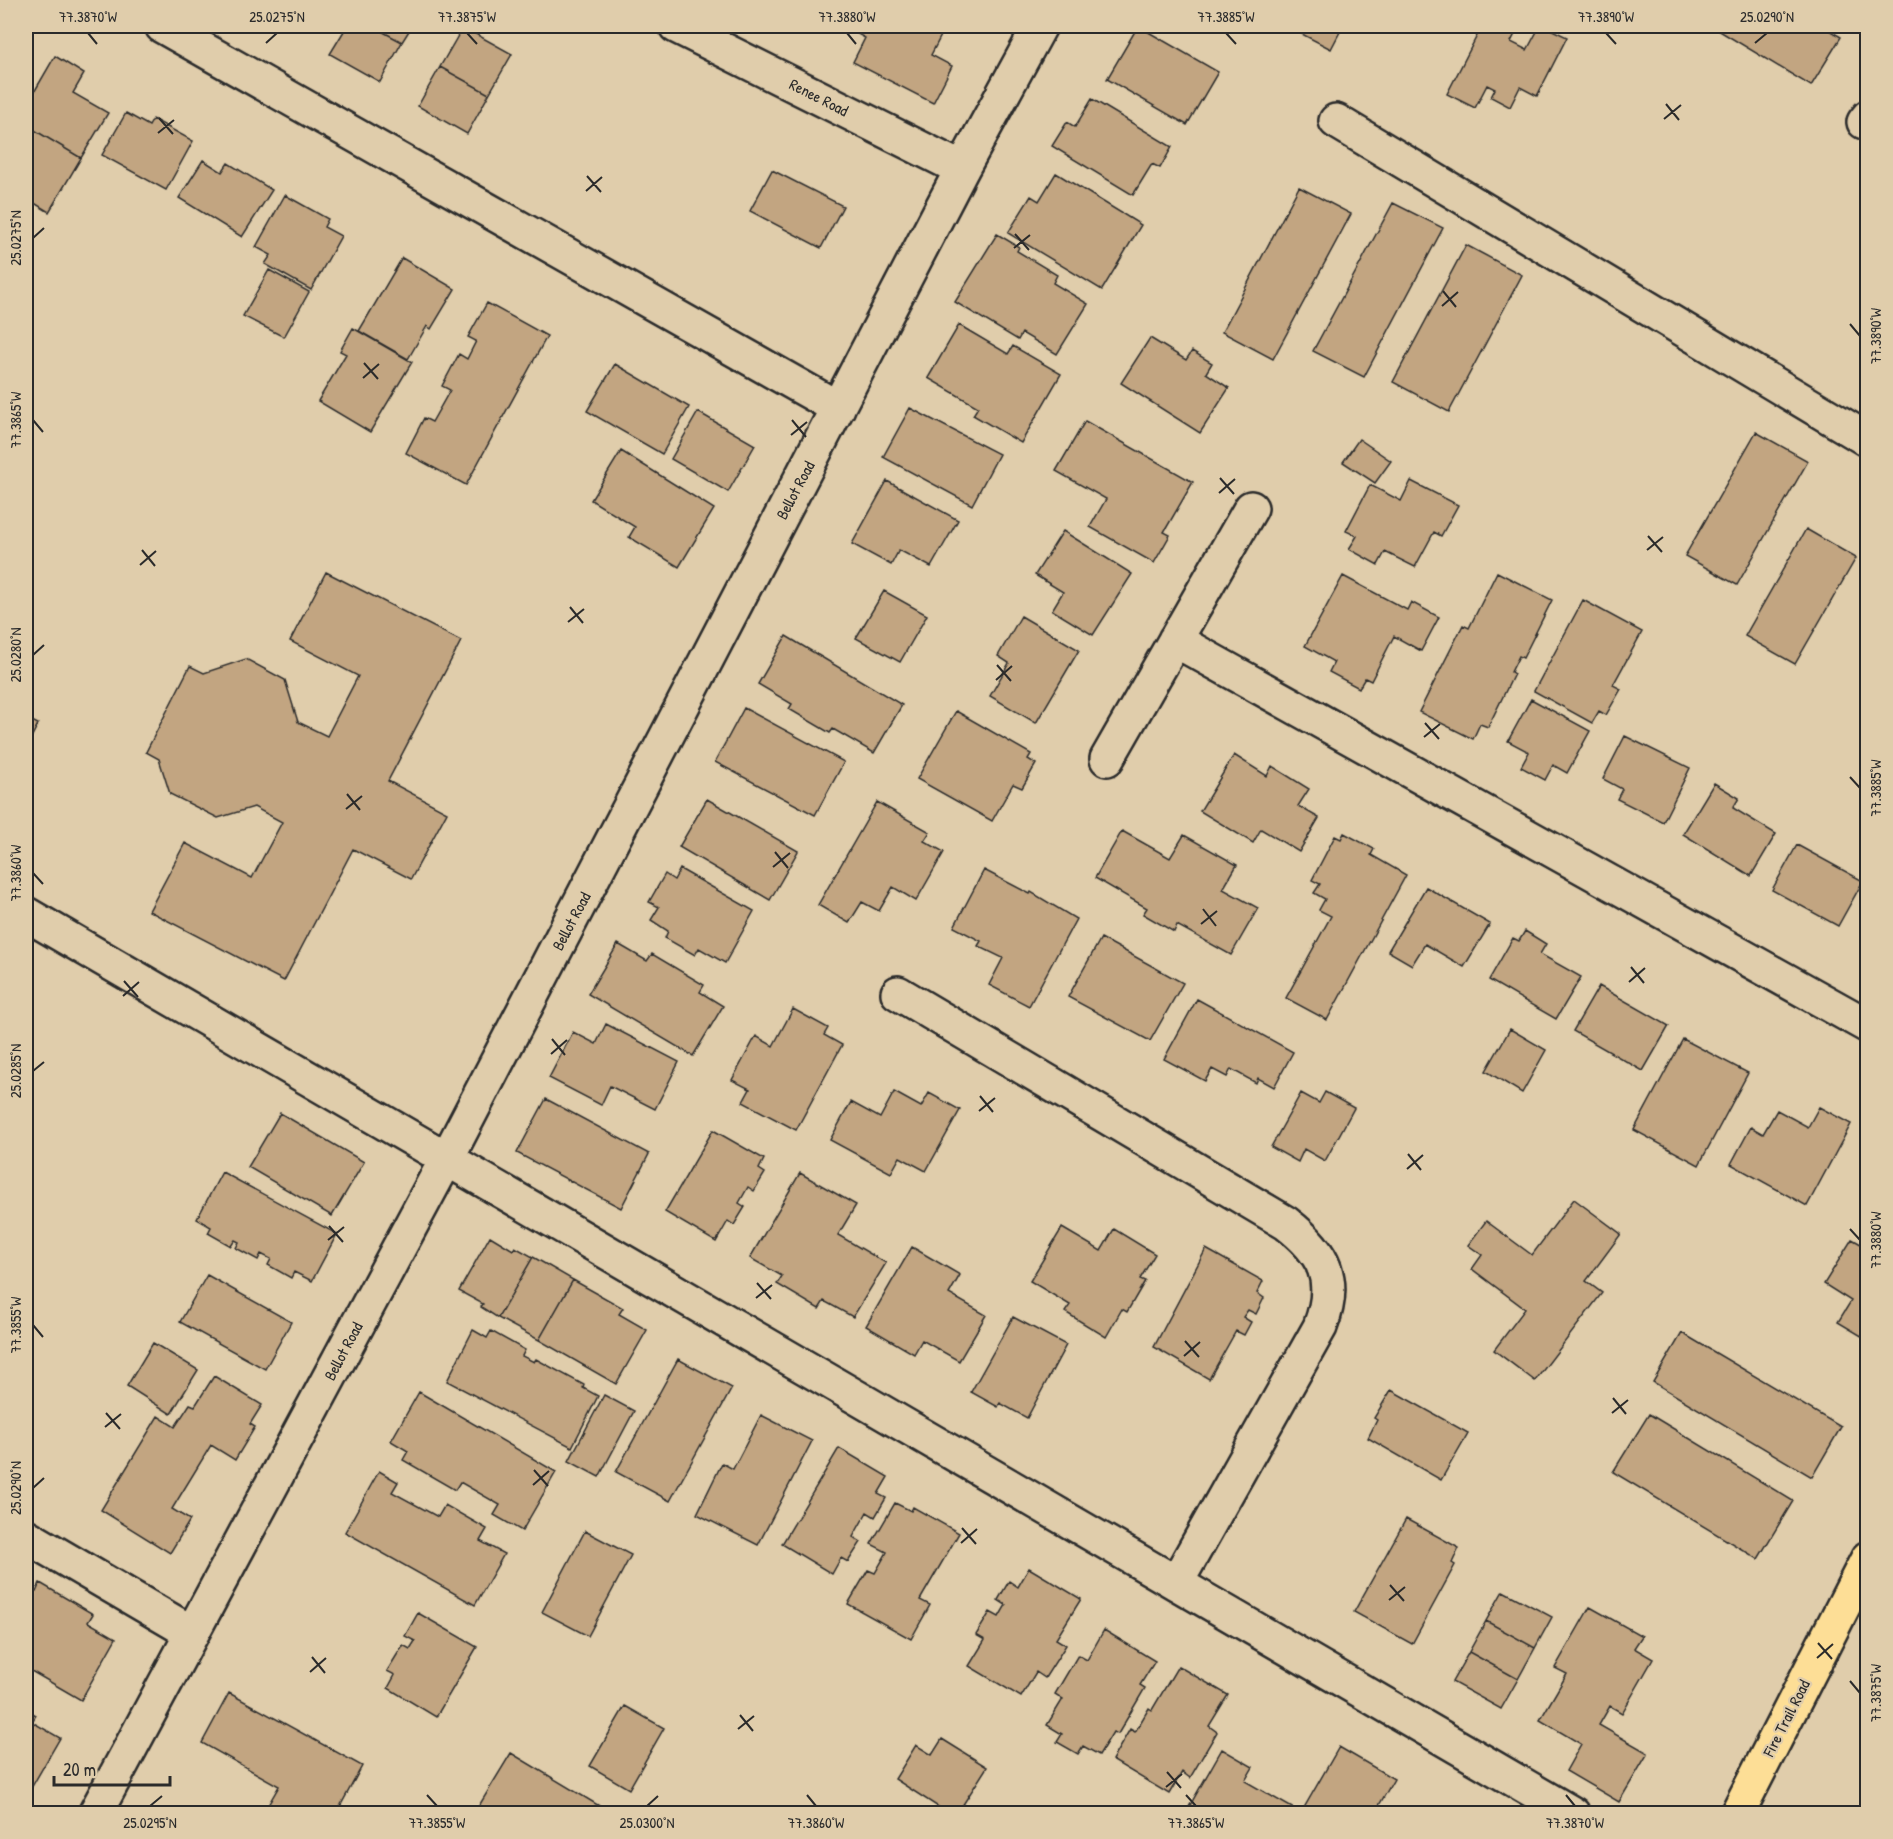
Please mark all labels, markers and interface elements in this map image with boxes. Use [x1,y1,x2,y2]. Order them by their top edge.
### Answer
text: 77.3870°W [59,6,118,27]
text: 25.0275°N [249,6,305,27]
text: 77.3875°W [438,6,497,27]
text: 77.3880°W [818,6,876,27]
text: 77.3885°W [1198,6,1255,27]
text: 77.3890°W [1578,6,1635,27]
text: 25.0290°N [1740,6,1794,27]
street label: Renee Road [786,73,852,121]
text: 25.0275°N [5,210,26,266]
text: 77.3890°W [1865,307,1886,364]
text: 77.3865°W [5,391,26,448]
street label: Bellot Road [770,457,820,523]
text: 25.0280°N [5,627,26,683]
text: 77.3885°W [1865,759,1886,816]
text: 77.3860°W [5,844,26,901]
street label: Bellot Road [546,888,596,954]
text: 25.0285°N [5,1044,26,1098]
text: 77.3880°W [1865,1211,1886,1269]
text: 77.3855°W [5,1296,26,1353]
street label: Bellot Road [318,1318,368,1384]
text: 25.0290°N [5,1461,26,1515]
text: 77.3875°W [1865,1663,1886,1722]
street label: Fire Trail Road [1757,1676,1815,1761]
scale bar [54,1749,170,1787]
text: 20 m [63,1757,96,1782]
text: 25.0295°N [123,1812,177,1833]
text: 77.3855°W [409,1812,466,1833]
text: 25.0300°N [620,1812,674,1833]
text: 77.3860°W [788,1812,845,1833]
text: 77.3865°W [1168,1812,1225,1833]
text: 77.3870°W [1546,1812,1605,1833]

